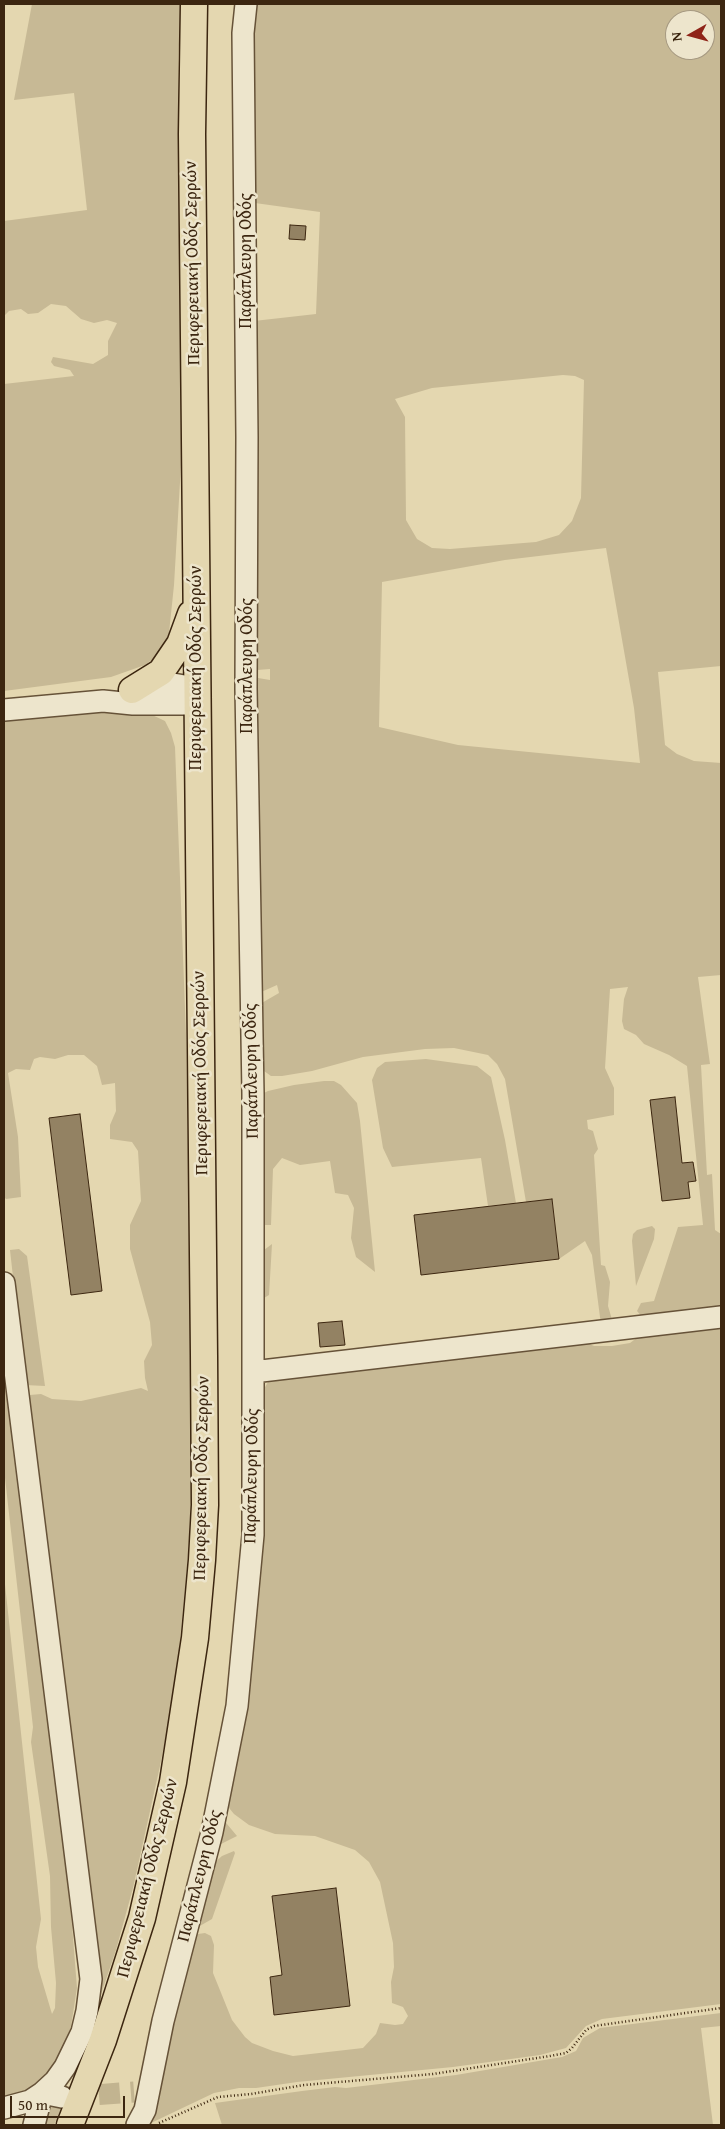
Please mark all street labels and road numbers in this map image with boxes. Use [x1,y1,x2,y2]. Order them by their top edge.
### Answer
street label: Περιφερειακή Οδός Σερρών [180,160,206,366]
street label: Παράπλευρη Οδός [235,193,257,329]
street label: Περιφερειακή Οδός Σερρών [185,566,207,770]
street label: Παράπλευρη Οδός [236,598,258,734]
street label: Περιφερειακή Οδός Σερρών [188,970,214,1176]
street label: Παράπλευρη Οδός [240,1003,264,1139]
street label: Περιφερειακή Οδός Σερρών [189,1375,215,1581]
street label: Παράπλευρη Οδός [240,1408,264,1544]
street label: Περιφερειακή Οδός Σερρών [113,1776,183,1980]
street label: Παράπλευρη Οδός [173,1808,227,1944]

